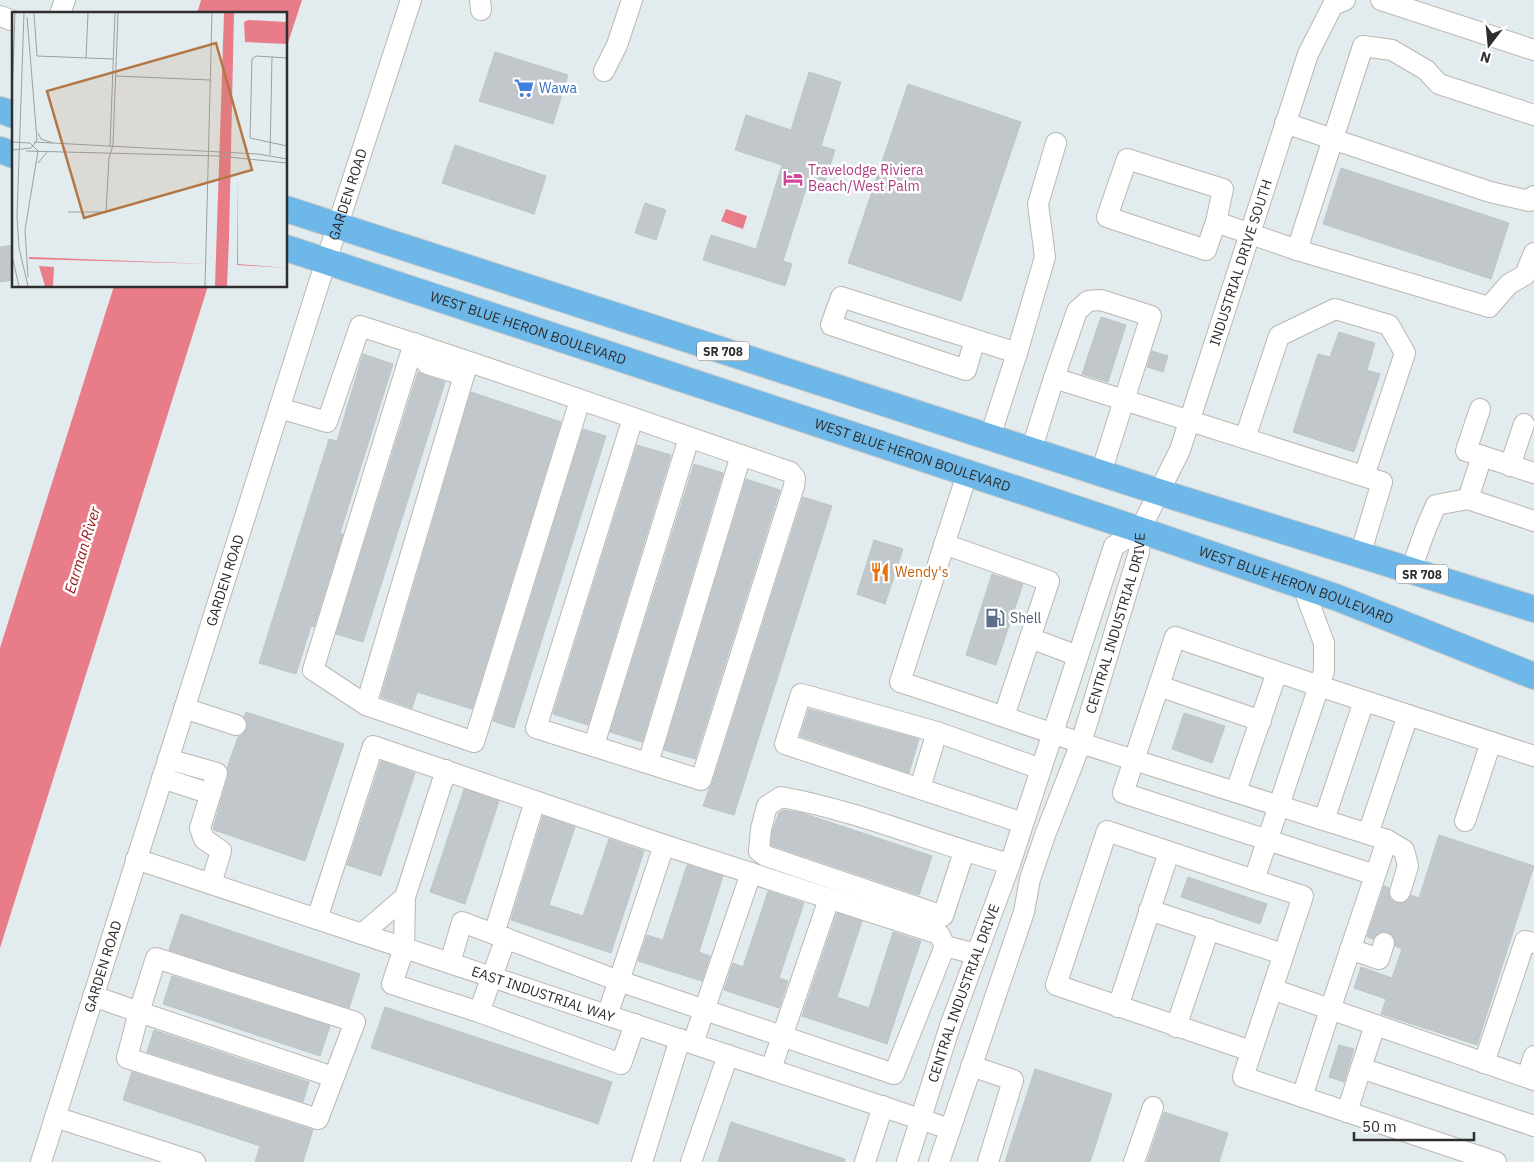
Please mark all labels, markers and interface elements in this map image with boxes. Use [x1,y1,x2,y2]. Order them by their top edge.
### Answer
inset map [12,12,288,288]
north arrow [1464,20,1514,70]
text: N [1478,47,1493,68]
supermarket icon: Wawa [513,77,535,99]
place label: Wawa [539,79,577,97]
street label: GARDEN ROAD [324,146,371,243]
place label: Travelodge Riviera Beach/West Palm [808,161,924,195]
hotel icon: Travelodge Riviera Beach/West Palm [782,167,804,189]
street label: INDUSTRIAL DRIVE SOUTH [1205,177,1276,348]
street label: WEST BLUE HERON BOULEVARD [428,287,629,369]
road number: SR 708 [697,342,749,361]
street label: WEST BLUE HERON BOULEVARD [812,414,1013,496]
water label: Earman River [60,504,104,596]
street label: GARDEN ROAD [202,532,248,629]
street label: CENTRAL INDUSTRIAL DRIVE [1081,532,1149,716]
street label: WEST BLUE HERON BOULEVARD [1196,542,1396,628]
restaurant icon: Wendy's [869,561,891,583]
place label: Wendy's [895,563,949,581]
road number: SR 708 [1396,564,1448,584]
fuel station icon: Shell [984,607,1006,629]
place label: Shell [1010,609,1042,627]
street label: CENTRAL INDUSTRIAL DRIVE [924,902,1003,1085]
street label: GARDEN ROAD [80,918,126,1015]
street label: EAST INDUSTRIAL WAY [469,962,618,1026]
scale bar [1354,1110,1474,1142]
text: 50 m [1362,1117,1397,1136]

